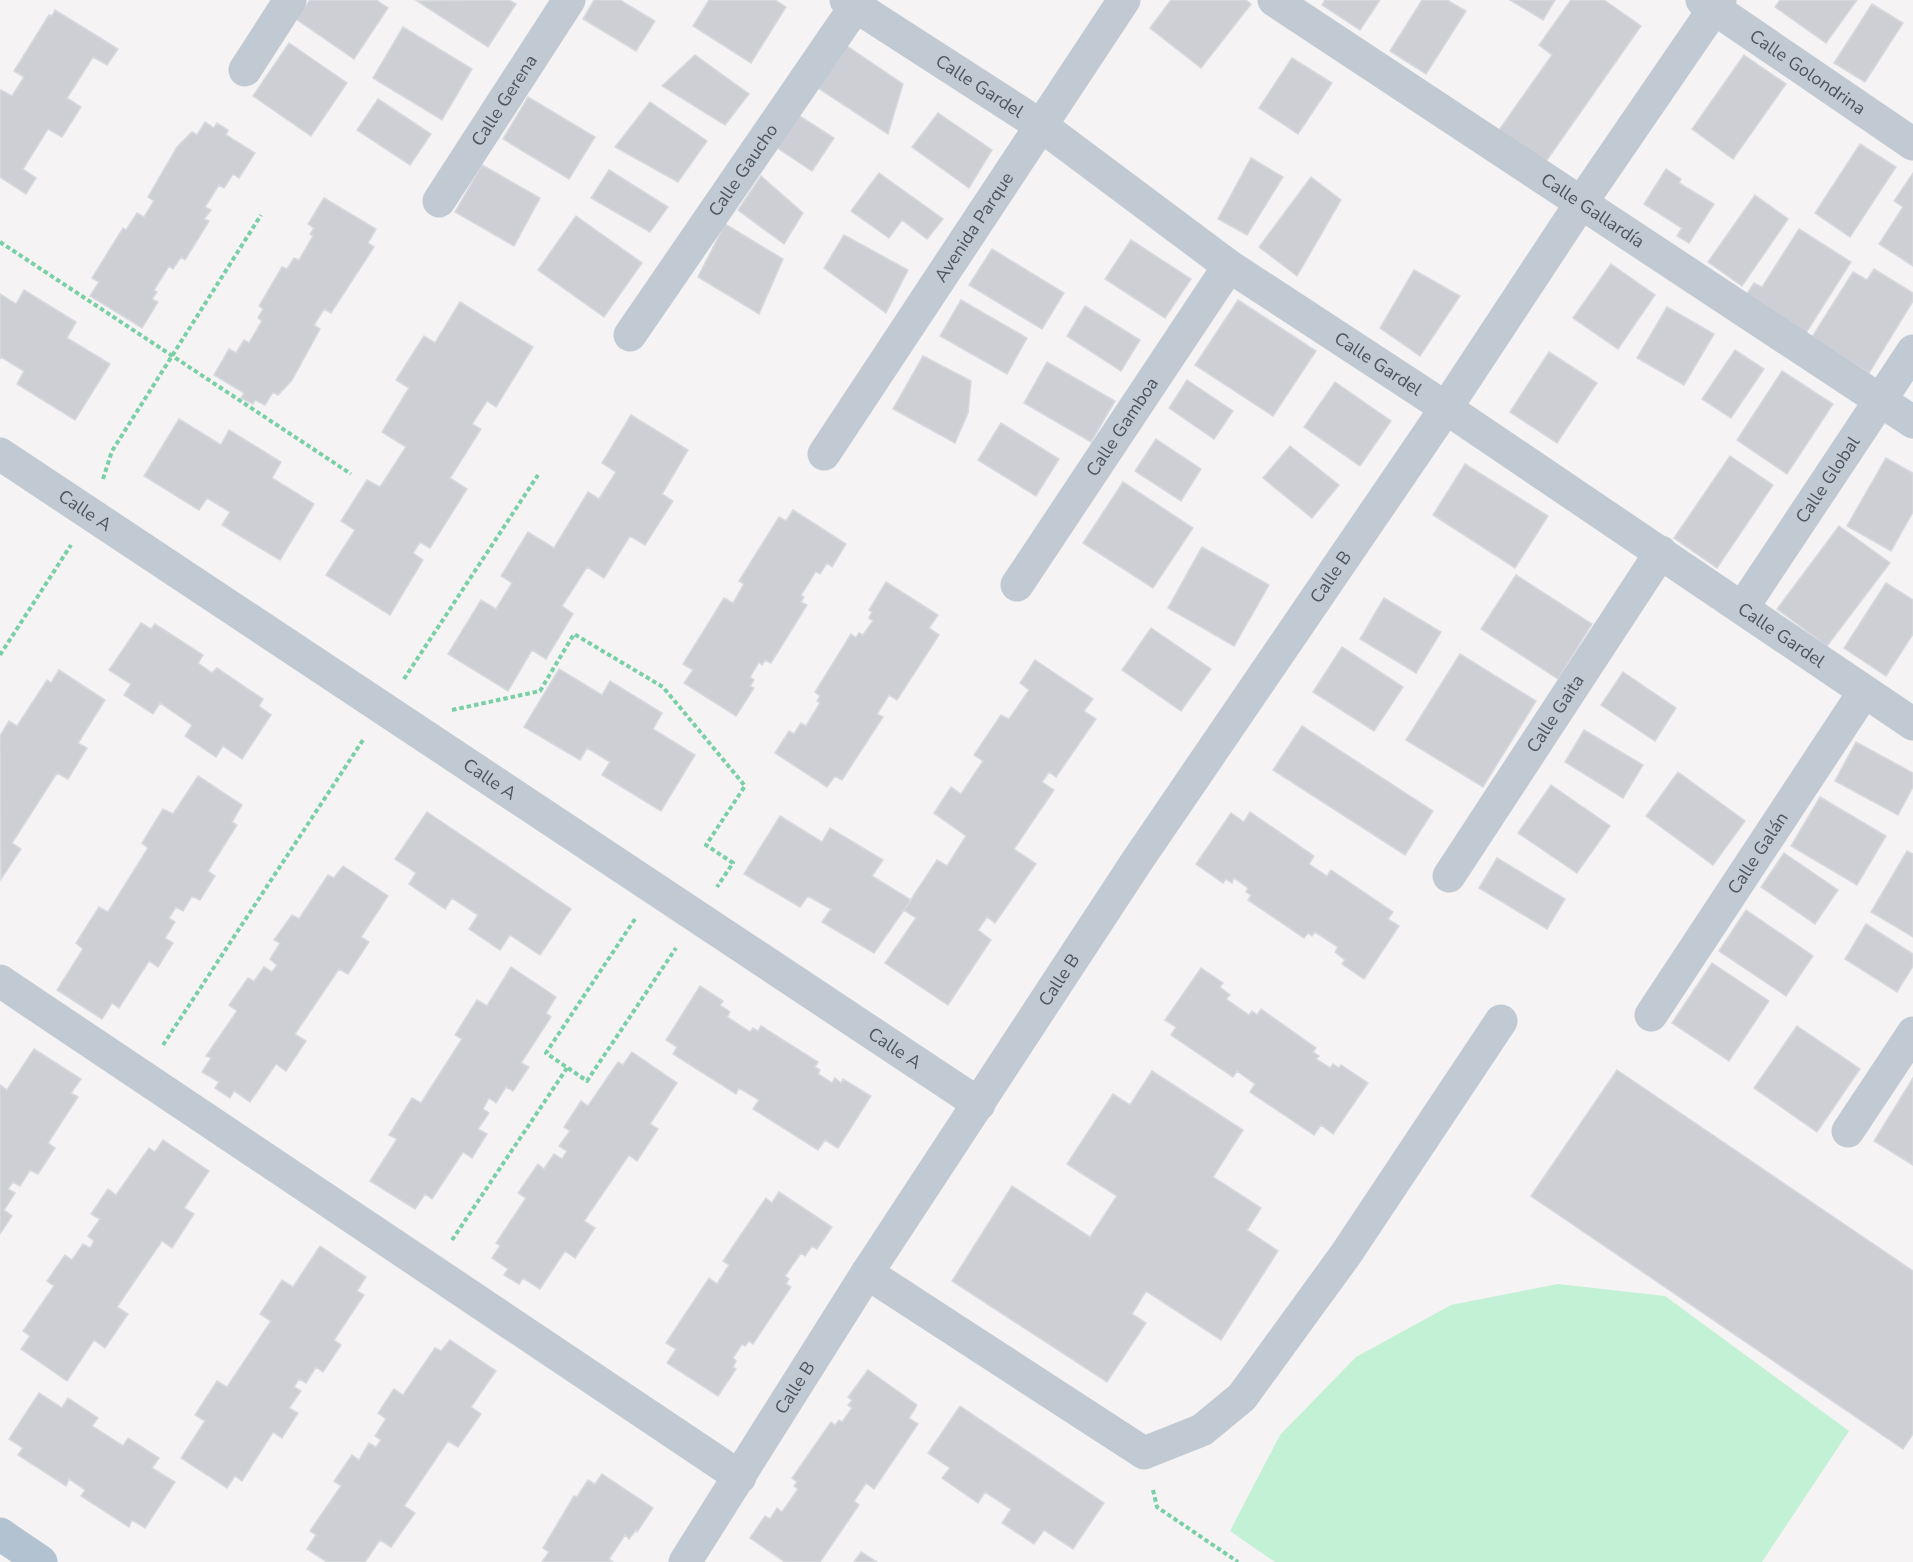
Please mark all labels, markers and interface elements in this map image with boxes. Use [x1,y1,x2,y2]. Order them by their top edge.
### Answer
street label: Calle Golondrina [1745,24,1871,120]
street label: Calle Gardel [931,49,1029,124]
street label: Calle Gerena [466,50,543,151]
street label: Calle Gaucho [703,119,783,221]
street label: Avenida Parque [929,167,1019,287]
street label: Calle Gallardía [1536,168,1649,253]
street label: Calle Gardel [1330,326,1427,402]
street label: Calle Gamboa [1081,373,1164,481]
street label: Calle Global [1790,431,1866,528]
street label: Calle A [54,484,116,537]
street label: Calle B [1304,546,1357,608]
street label: Calle Gardel [1733,597,1830,674]
street label: Calle Gaita [1521,670,1590,757]
street label: Calle A [459,753,521,806]
street label: Calle Galán [1722,807,1794,899]
street label: Calle B [1033,949,1085,1011]
street label: Calle A [863,1022,926,1074]
street label: Calle B [769,1357,820,1419]

